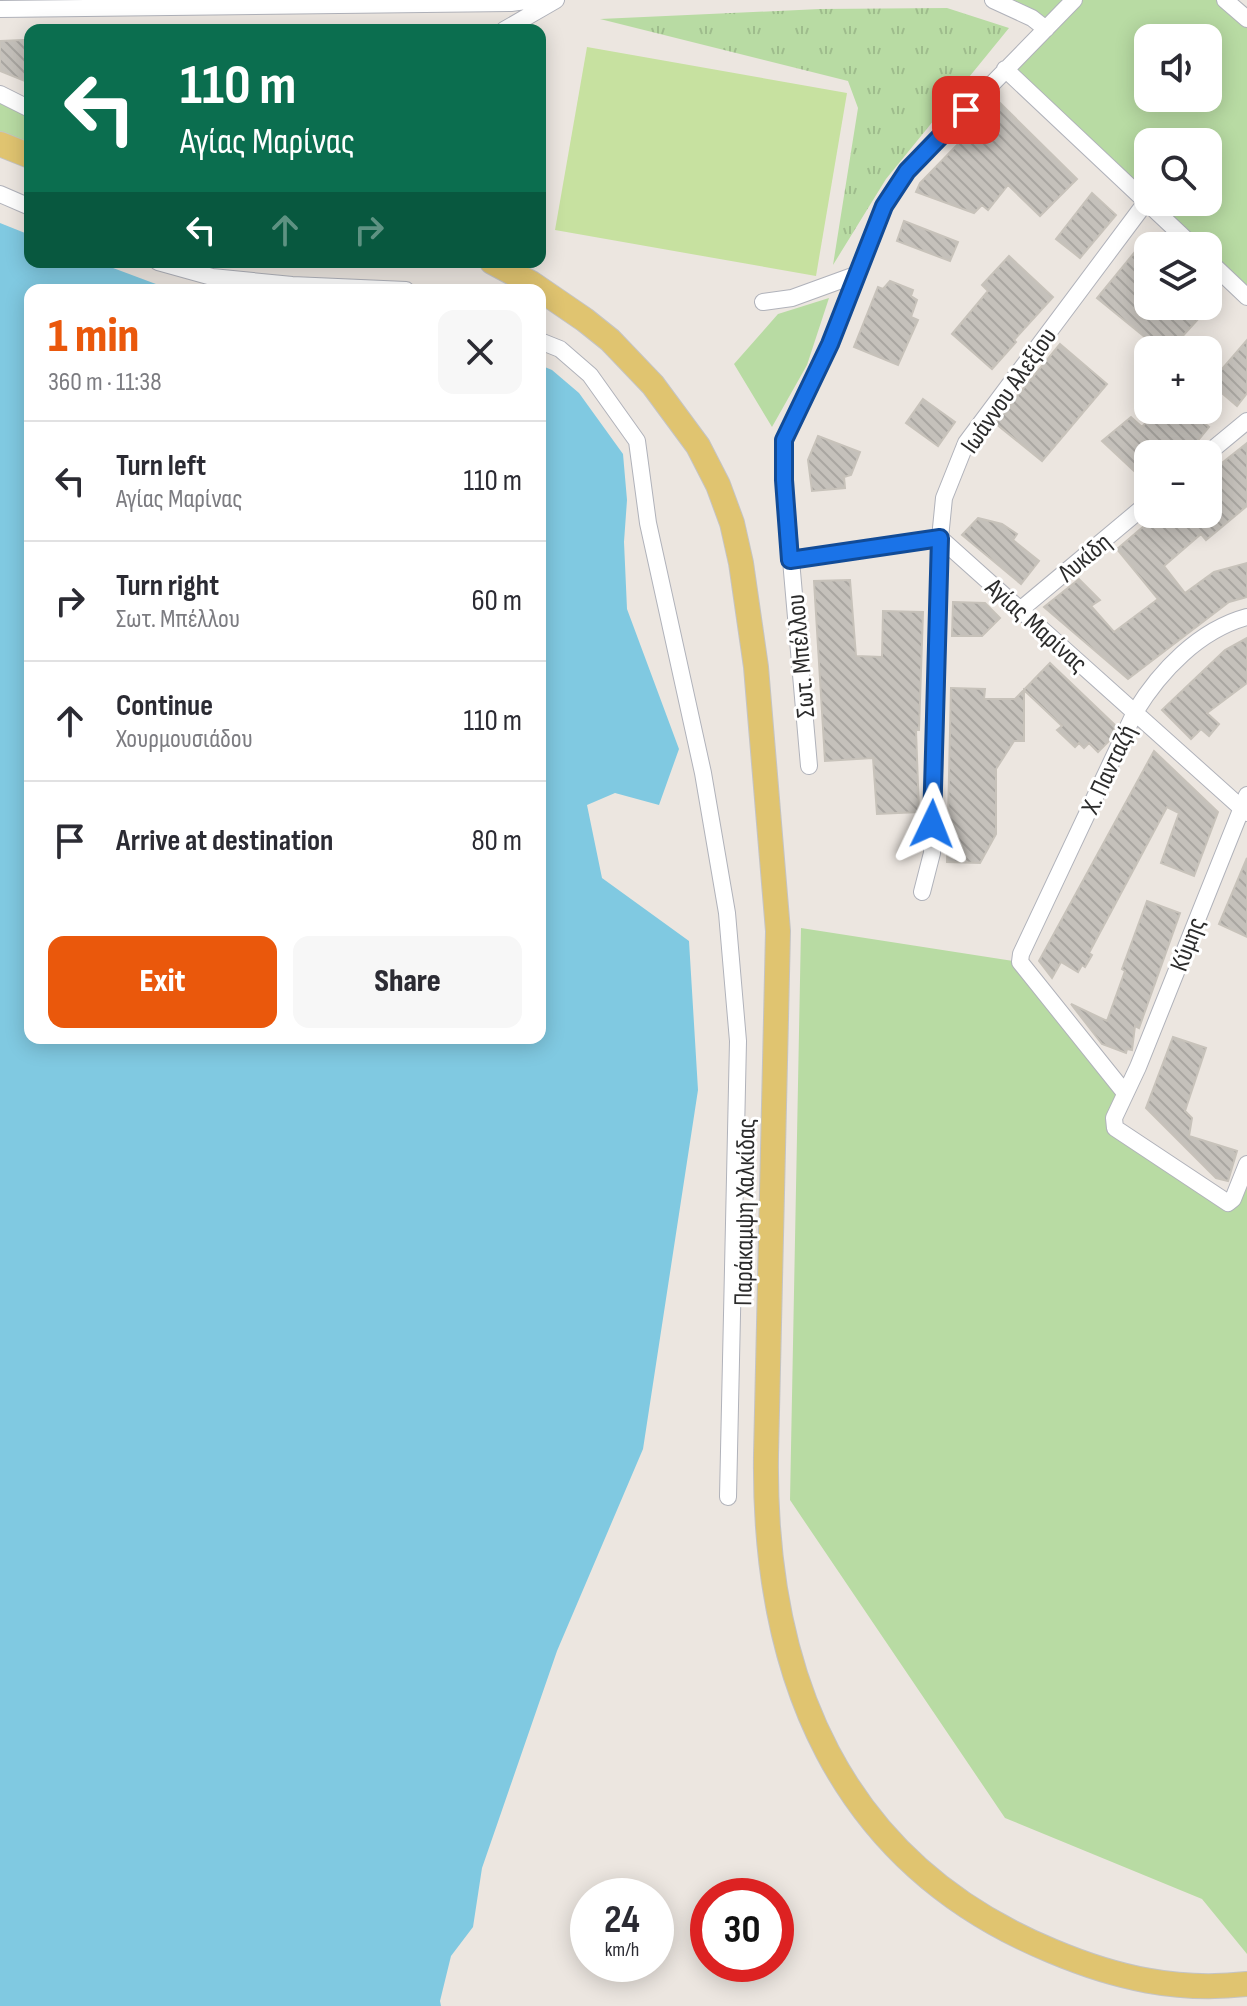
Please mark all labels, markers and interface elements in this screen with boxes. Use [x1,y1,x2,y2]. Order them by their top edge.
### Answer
map controls [1134,24,1222,528]
button: sound [1134,24,1222,112]
text: 110 m [180,53,296,120]
icon: left [48,56,152,160]
pin [932,76,1000,144]
icon: arrive [944,88,988,132]
text: Αγίας Μαρίνας [180,121,355,164]
button: search [1134,128,1222,216]
icon: left [179,208,223,252]
icon: ahead [263,208,307,252]
icon: right [347,208,391,252]
button: layers [1134,232,1222,320]
text: 1 min [48,308,139,365]
button: close [438,310,522,394]
street label: Ιωάννου Αλεξίου [955,322,1064,460]
button: + [1134,336,1222,424]
text: 360 m · 11:38 [48,367,162,398]
button: − [1134,440,1222,528]
text: Turn left [116,448,206,484]
icon: left [48,459,92,503]
text: 110 m [464,463,522,499]
text: Αγίας Μαρίνας [116,484,242,515]
street label: Λυκίδη [1051,527,1118,590]
text: Turn right [116,568,219,604]
street label: Αγίας Μαρίνας [978,572,1093,680]
icon: right [48,579,92,623]
text: 60 m [471,583,522,619]
street label: Σωτ. Μπέλλου [781,593,822,719]
text: Σωτ. Μπέλλου [116,604,240,635]
text: Continue [116,688,213,724]
icon: ahead [48,699,92,743]
text: 110 m [464,703,522,739]
street label: Χ. Πανταζή [1075,720,1143,820]
text: Χουρμουσιάδου [116,724,253,755]
position arrow [890,782,974,866]
icon: arrive [48,819,92,863]
text: Arrive at destination [116,823,333,859]
text: 80 m [471,823,522,859]
street label: Κύμης [1164,913,1213,976]
button: Exit [48,936,277,1028]
button: Share [293,936,522,1028]
street label: Παράκαμψη Χαλκίδας [728,1118,763,1306]
speed limit sign: 30 [690,1878,794,1982]
text: 24 [604,1896,640,1944]
text: km/h [605,1938,639,1962]

